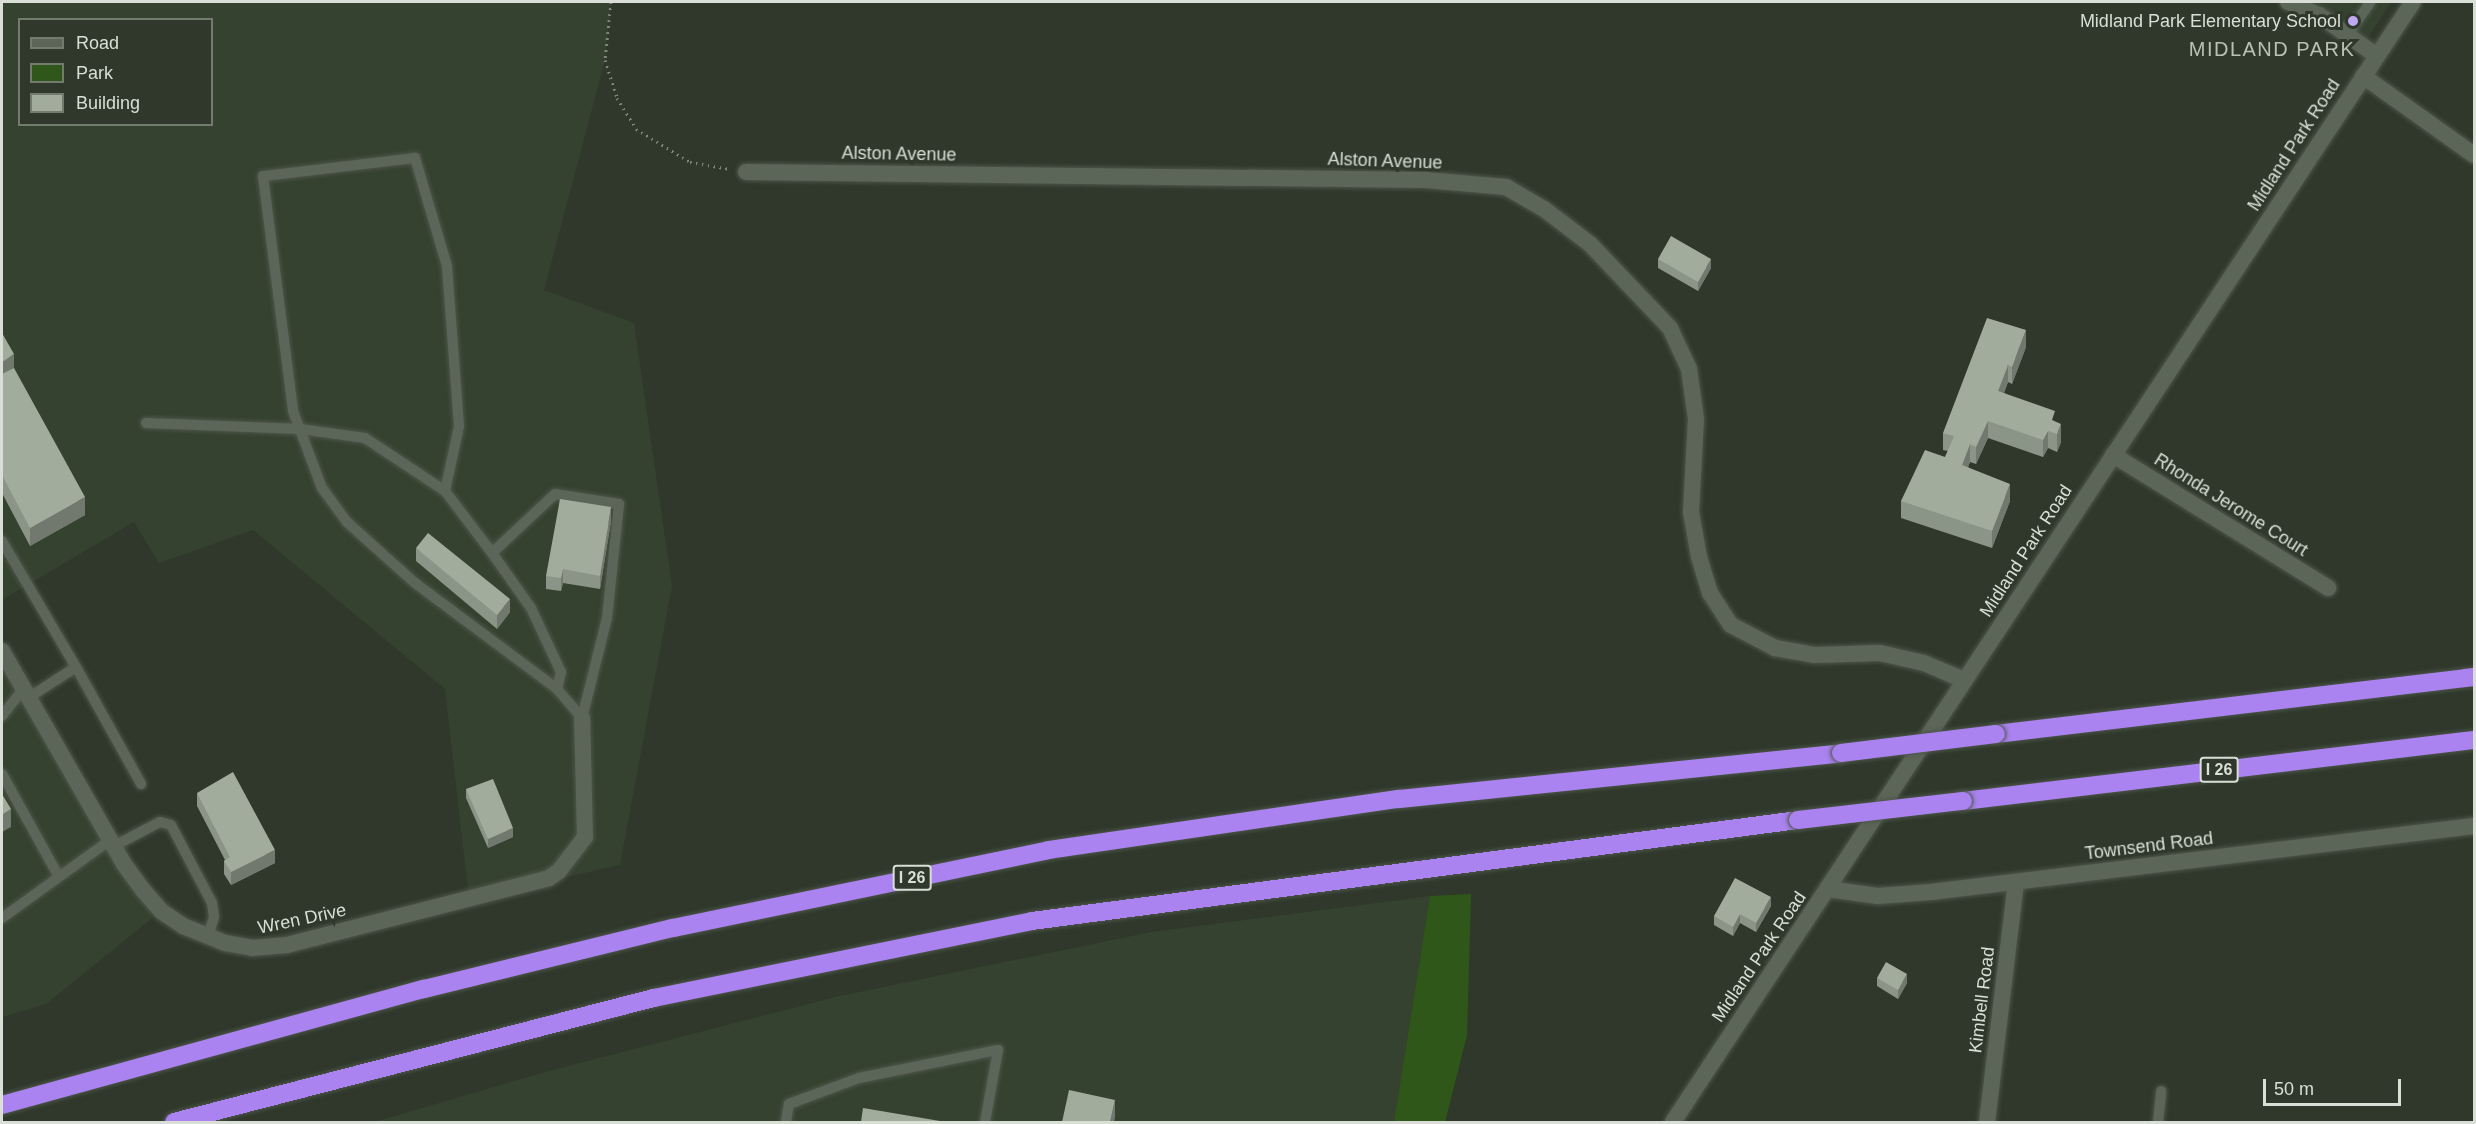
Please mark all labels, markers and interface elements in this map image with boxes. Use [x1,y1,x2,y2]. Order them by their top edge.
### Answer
place label: Midland Park Elementary School [2080,10,2341,32]
marker: Midland Park Elementary School [2346,14,2360,28]
legend [18,18,213,126]
text: Road [76,33,119,53]
district label: MIDLAND PARK [2189,37,2355,61]
text: Park [76,63,113,83]
street label: Midland Park Road [2243,75,2345,215]
text: Building [76,93,140,113]
street label: Alston Avenue [841,142,957,166]
street label: Alston Avenue [1327,148,1443,174]
street label: Rhonda Jerome Court [2150,449,2312,561]
street label: Midland Park Road [1975,481,2077,621]
road number: I 26 [2200,757,2238,783]
street label: Townsend Road [2084,827,2214,865]
road number: I 26 [892,865,932,891]
street label: Midland Park Road [1707,888,1811,1026]
street label: Wren Drive [256,899,348,939]
street label: Kimbell Road [1965,946,1999,1054]
scale bar [2266,1067,2404,1105]
text: 50 m [2274,1079,2314,1099]

